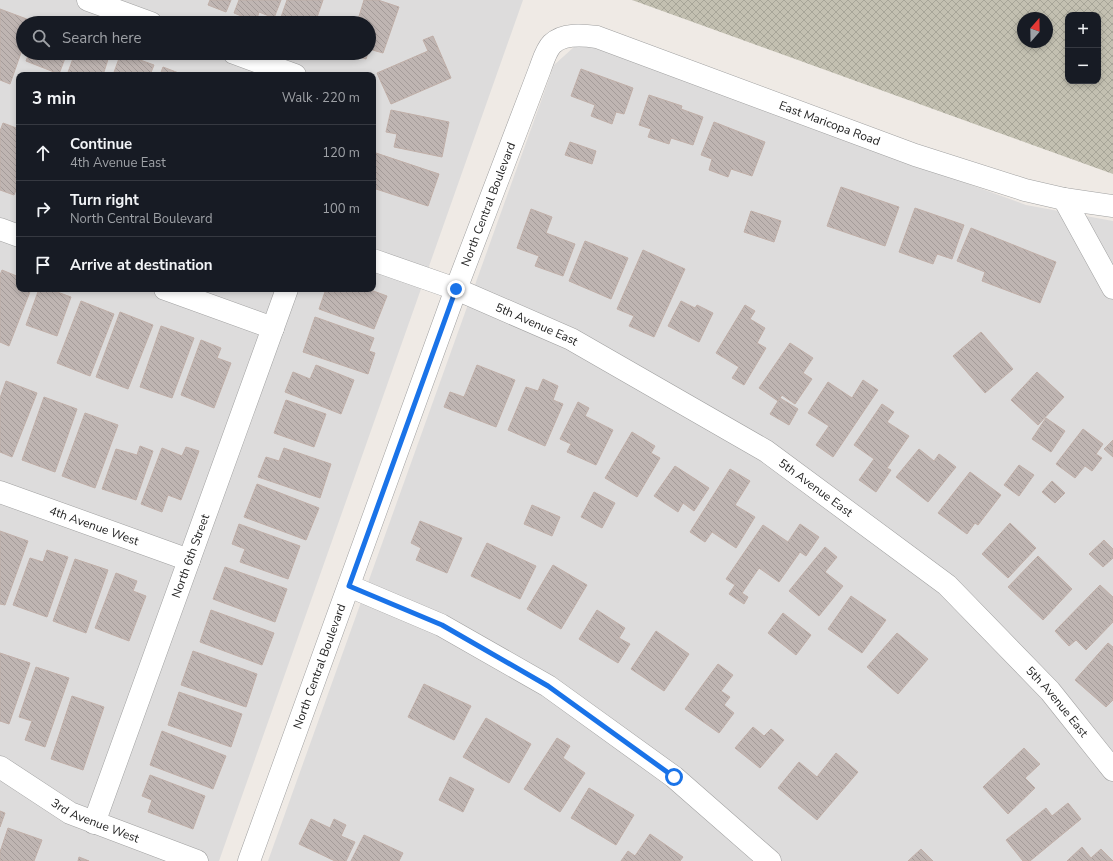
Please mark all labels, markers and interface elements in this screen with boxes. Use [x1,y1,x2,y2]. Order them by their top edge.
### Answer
north arrow [1017,12,1053,48]
map controls [1065,12,1101,84]
button: + [1065,12,1101,48]
search box [16,16,376,60]
icon: search [30,27,52,49]
text: Search here [62,28,142,48]
button: − [1065,48,1101,84]
text: 3 min [32,87,76,110]
text: Walk · 220 m [282,89,360,107]
street label: East Maricopa Road [777,97,882,149]
text: Continue [70,134,132,154]
street label: North Central Boulevard [457,140,519,269]
icon: ahead [32,142,54,164]
text: 120 m [322,144,360,162]
text: 4th Avenue East [70,154,166,172]
text: Turn right [70,190,139,210]
icon: right [32,198,54,220]
text: 100 m [322,200,360,218]
text: North Central Boulevard [70,210,212,228]
icon: arrive [32,254,54,276]
text: Arrive at destination [70,255,213,275]
route end [447,280,465,298]
street label: 5th Avenue East [493,299,582,350]
street label: 5th Avenue East [775,455,857,521]
street label: 4th Avenue West [47,502,142,550]
street label: North 6th Street [168,511,213,600]
street label: North Central Boulevard [290,602,349,731]
street label: 5th Avenue East [1022,663,1092,741]
route start [665,768,683,786]
street label: 3rd Avenue West [48,795,142,847]

